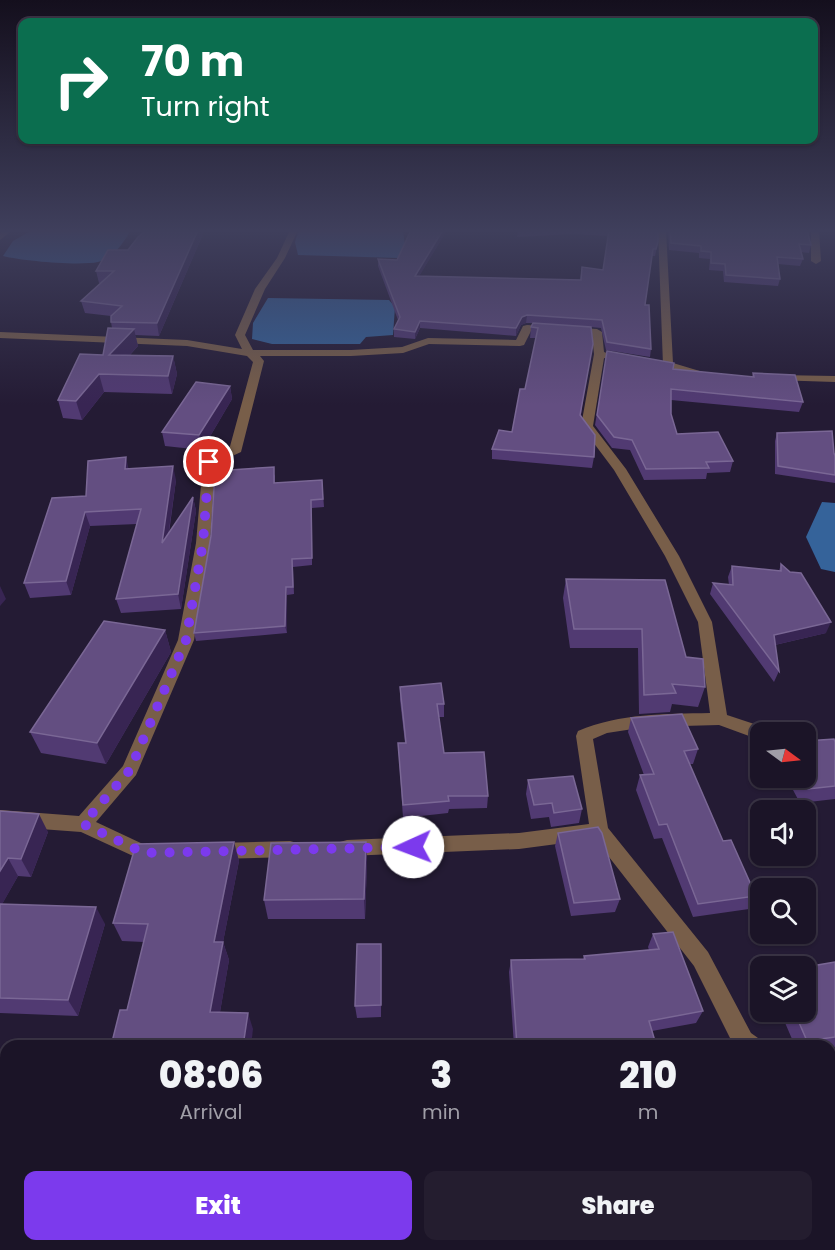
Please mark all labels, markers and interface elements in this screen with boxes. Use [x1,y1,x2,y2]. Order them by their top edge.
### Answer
text: 70 m [141,32,244,91]
icon: right [42,42,120,120]
text: Turn right [141,88,270,125]
pin [183,436,234,487]
icon: arrive [192,445,225,478]
north arrow [750,722,816,788]
map controls [750,722,816,1022]
button: sound [750,800,816,866]
position arrow [381,815,445,879]
button: search [750,878,816,944]
button: layers [750,956,816,1022]
text: 08:06 [159,1050,263,1101]
text: 3 [430,1050,452,1101]
text: 210 [619,1050,677,1101]
text: Arrival [180,1098,243,1126]
text: min [422,1098,460,1126]
text: m [638,1098,658,1126]
button: Exit [24,1171,412,1240]
button: Share [424,1171,812,1240]

